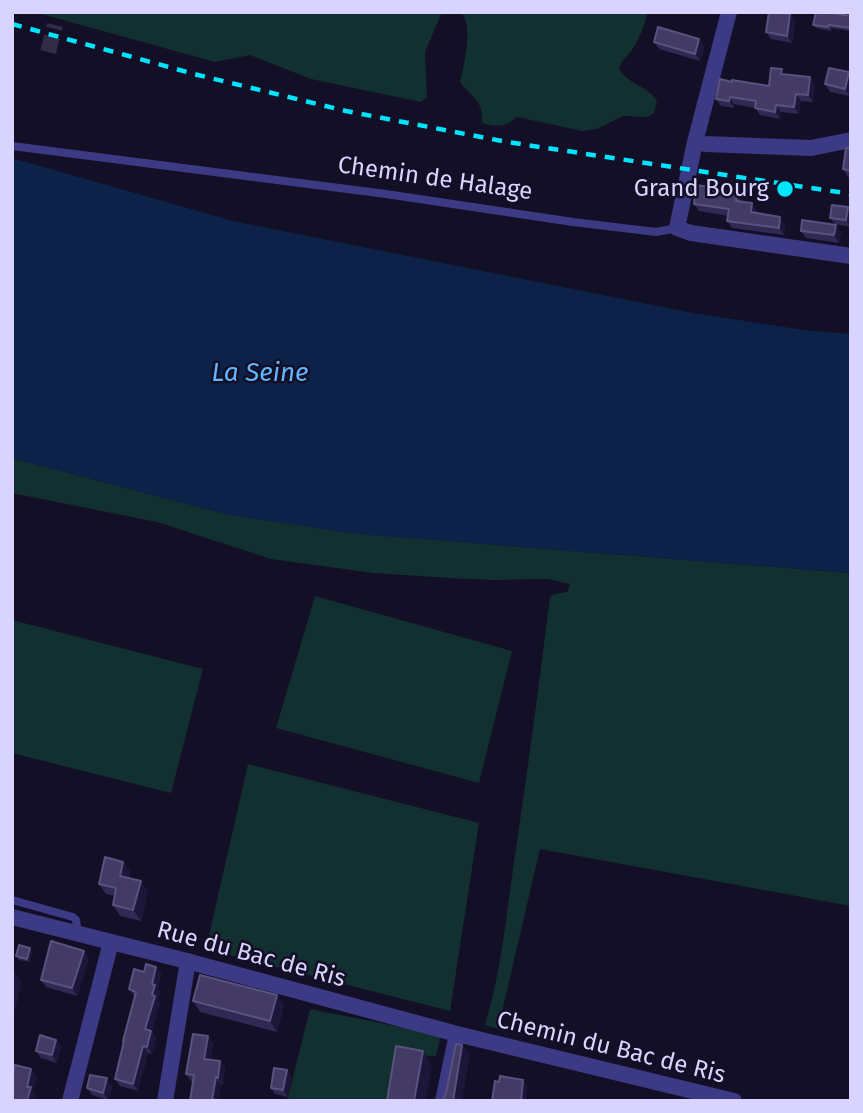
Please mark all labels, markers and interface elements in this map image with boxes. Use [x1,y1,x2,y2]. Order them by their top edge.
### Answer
street label: Chemin de Halage [336,151,534,207]
place label: Grand Bourg [634,175,769,203]
marker: Grand Bourg [775,179,795,199]
water label: La Seine [212,358,308,390]
street label: Rue du Bac de Ris [153,916,349,994]
street label: Chemin du Bac de Ris [494,1006,728,1090]

